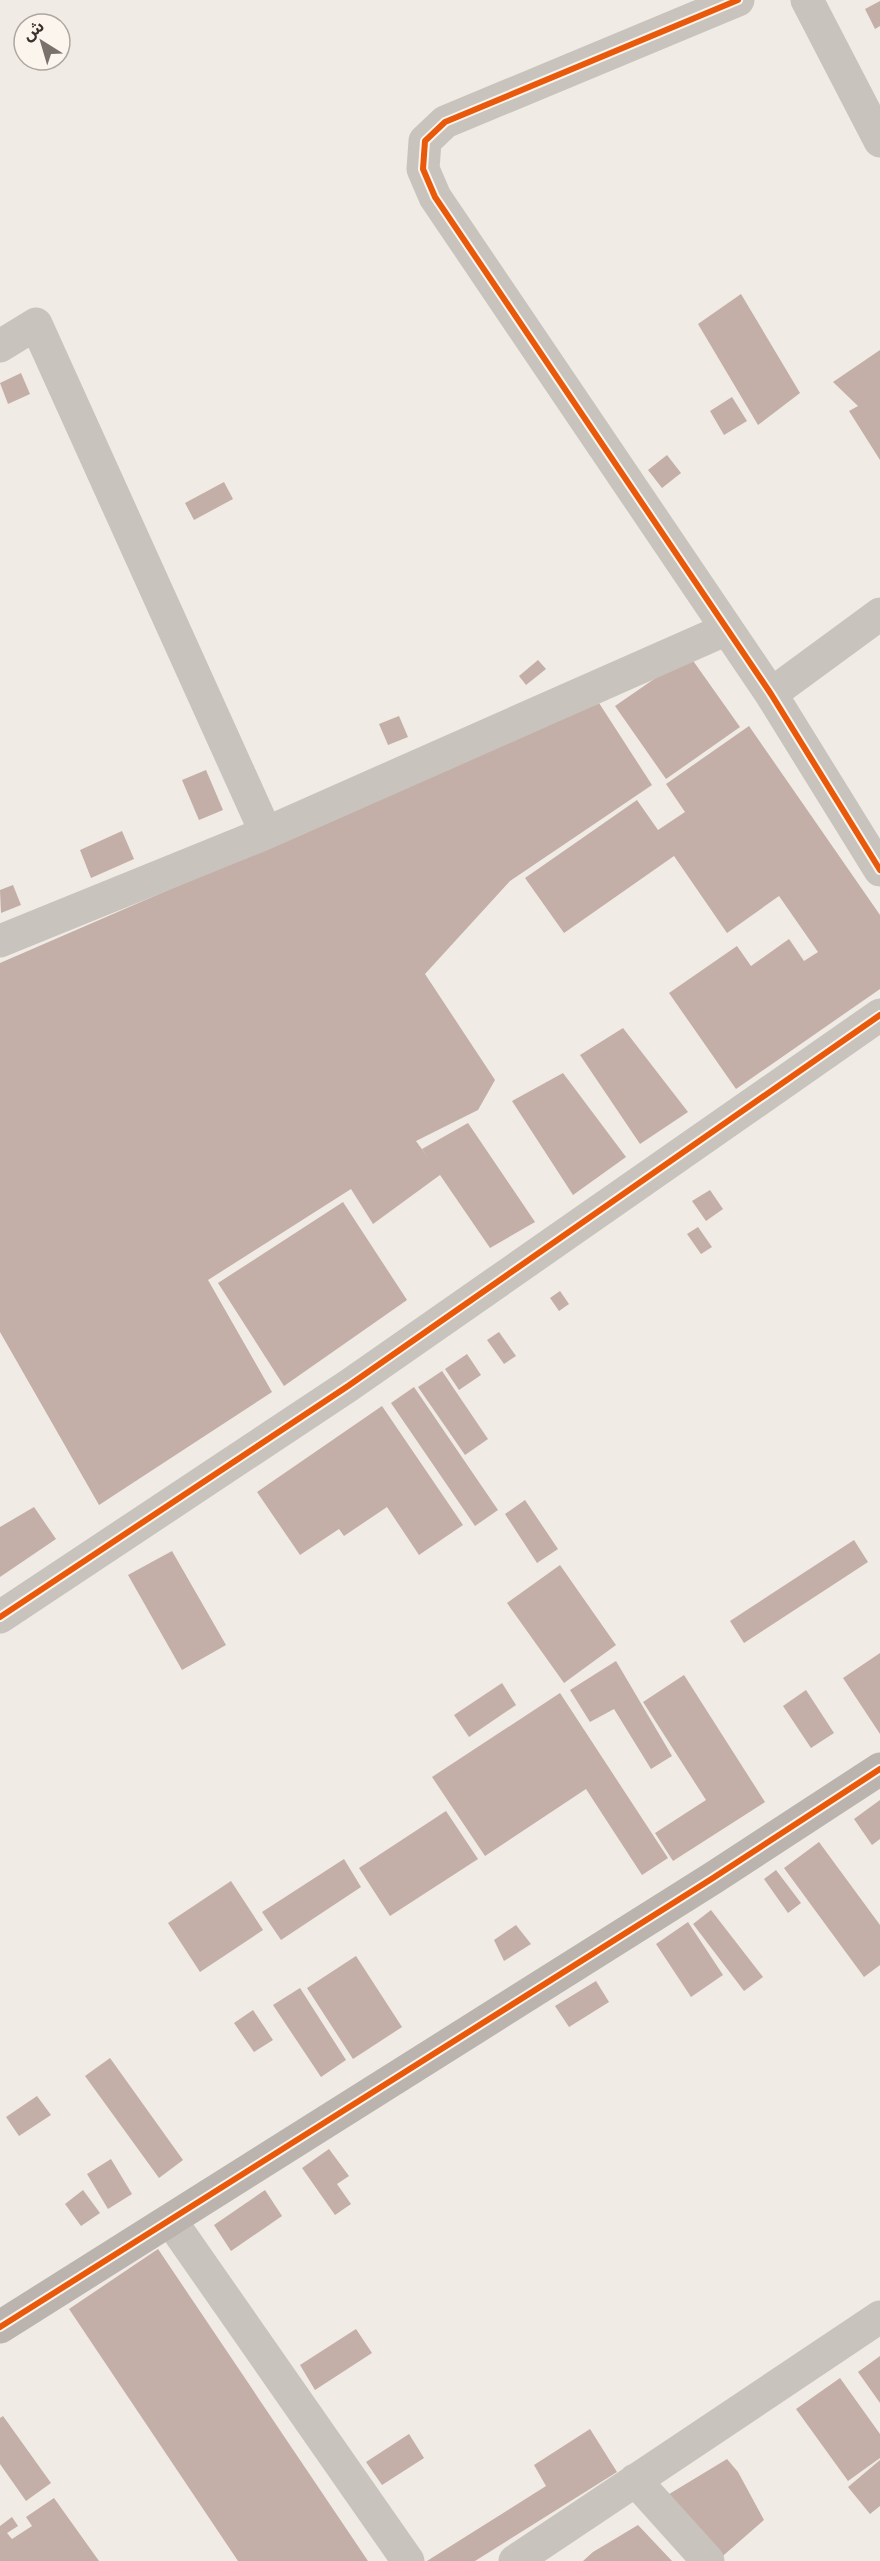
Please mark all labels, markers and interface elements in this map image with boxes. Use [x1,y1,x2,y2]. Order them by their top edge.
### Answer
north arrow [12,12,72,72]
text: ش [19,16,48,45]

